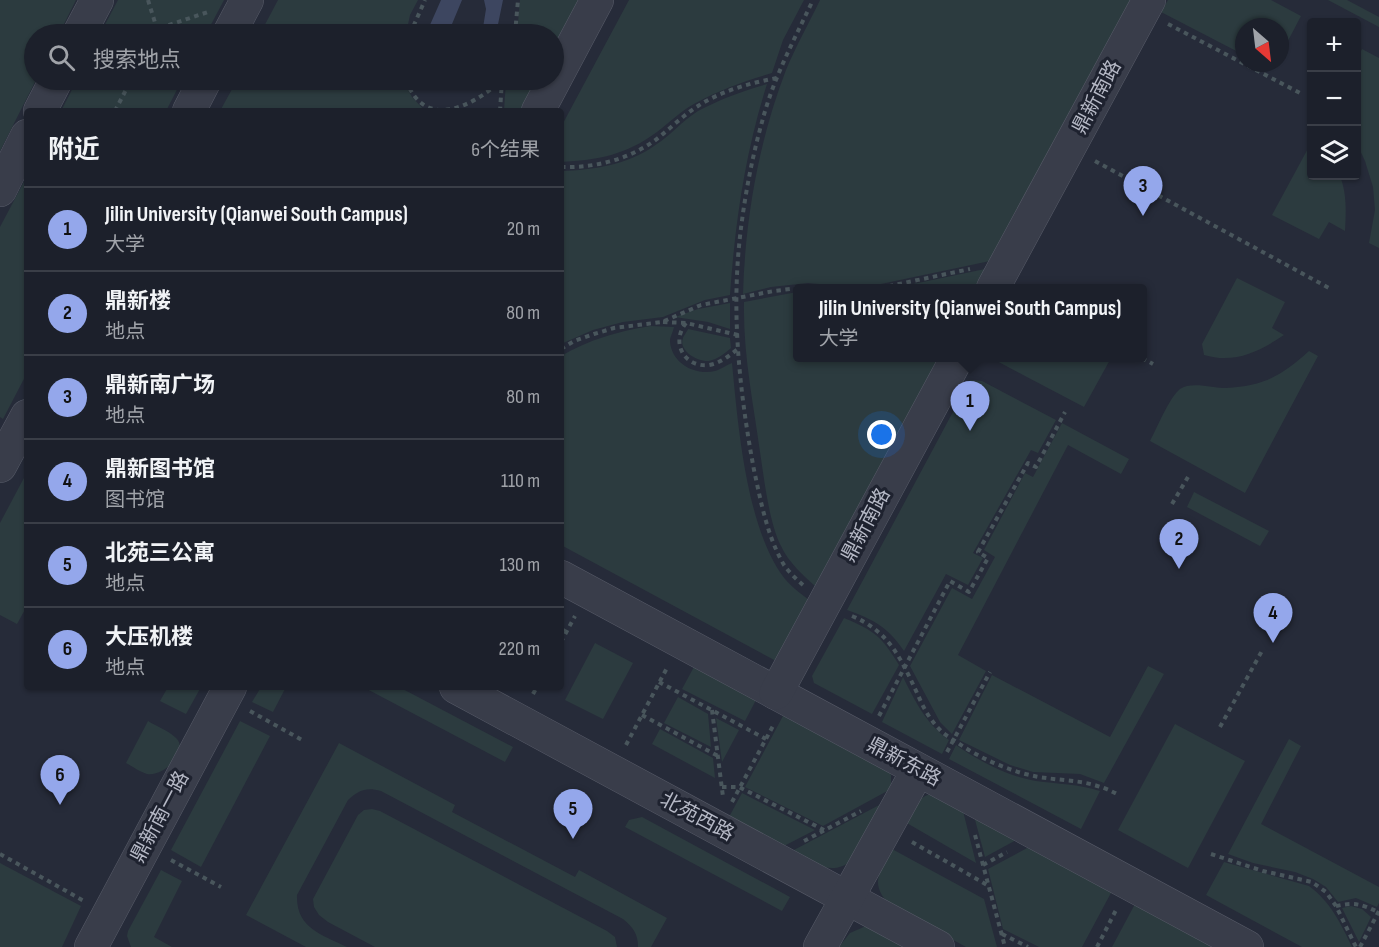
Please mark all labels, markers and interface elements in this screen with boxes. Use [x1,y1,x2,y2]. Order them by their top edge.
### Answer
north arrow [1235,18,1289,72]
map controls [1307,18,1361,180]
button: + [1307,18,1361,72]
search box [24,24,564,90]
icon: search [45,41,78,74]
text: 搜索地点 [93,47,181,74]
street label: 鼎新南路 [1068,56,1126,138]
button: − [1307,72,1361,126]
button: layers [1307,126,1361,180]
text: 附近 [48,135,100,166]
text: 6个结果 [471,138,540,162]
pin: 3 [1124,166,1162,216]
text: Jilin University (Qianwei South Campus) [105,201,408,228]
text: 1 [64,217,71,241]
text: 20 m [507,217,540,241]
text: 大学 [105,233,145,257]
popup [793,284,1147,362]
text: 鼎新楼 [105,288,171,315]
text: Jilin University (Qianwei South Campus) [819,295,1121,322]
text: 2 [63,301,72,325]
text: 80 m [506,301,540,325]
text: 地点 [105,320,145,344]
text: 大学 [819,327,859,351]
text: 鼎新南广场 [105,372,215,399]
pin: 1 [950,382,990,431]
text: 3 [63,385,72,409]
text: 80 m [506,385,540,409]
text: 地点 [105,404,145,428]
your location [867,420,896,449]
text: 鼎新图书馆 [105,456,215,483]
text: 4 [63,469,72,493]
text: 110 m [501,469,540,493]
street label: 鼎新南路 [837,484,895,566]
text: 图书馆 [105,488,165,512]
pin: 2 [1160,520,1198,569]
text: 北苑三公寓 [105,540,215,567]
text: 5 [63,553,72,577]
text: 130 m [500,553,540,577]
text: 地点 [105,572,145,596]
pin: 4 [1254,594,1292,643]
text: 大压机楼 [105,624,193,651]
text: 6 [63,637,72,661]
text: 220 m [499,637,540,661]
text: 地点 [105,656,145,680]
street label: 鼎新东路 [863,733,945,791]
pin: 6 [40,756,80,805]
street label: 鼎新南一路 [126,767,194,867]
street label: 北苑西路 [656,788,738,846]
pin: 5 [554,790,592,839]

